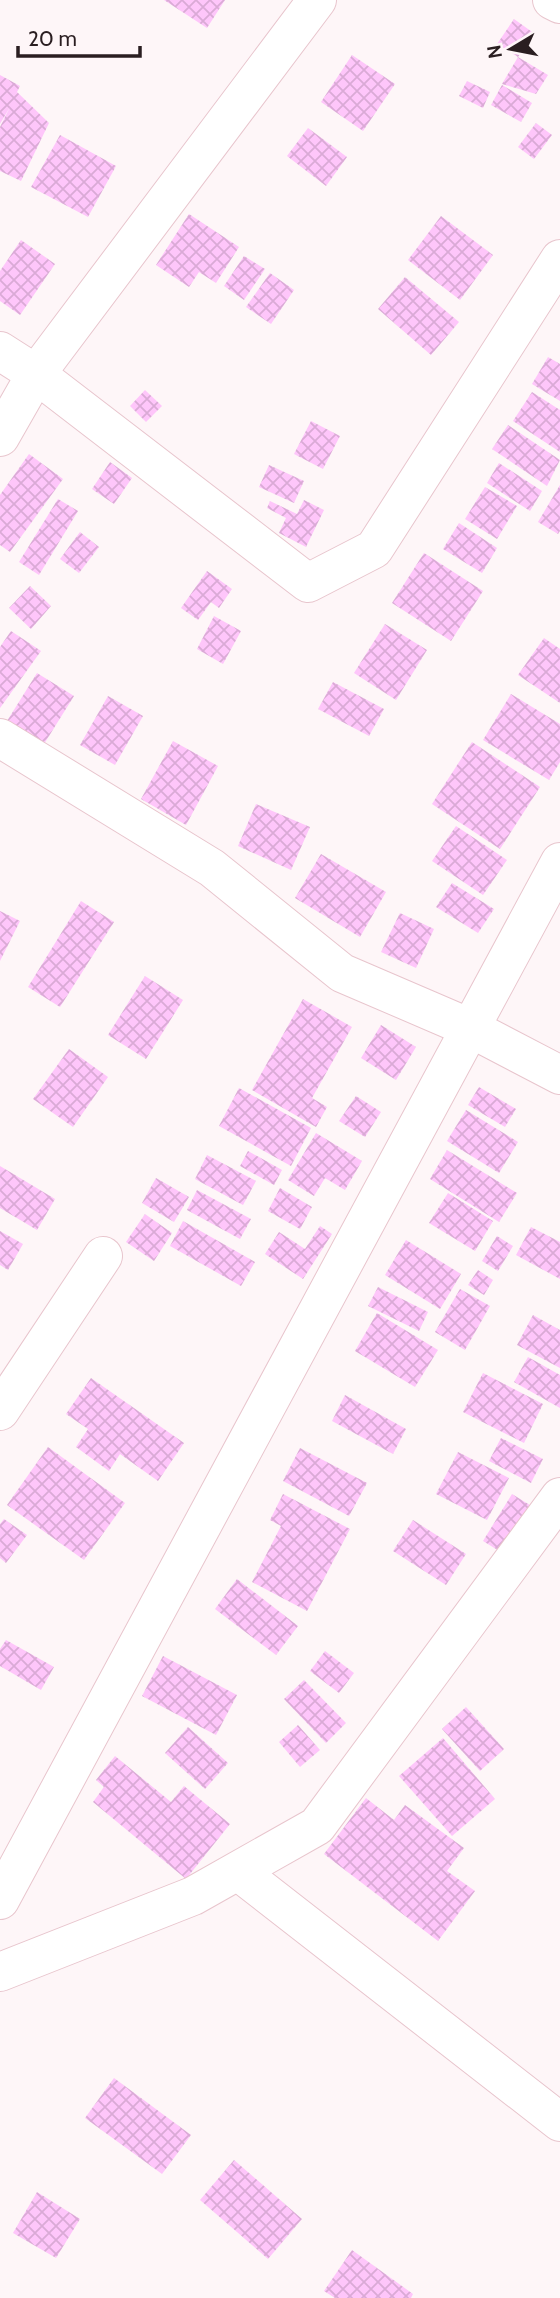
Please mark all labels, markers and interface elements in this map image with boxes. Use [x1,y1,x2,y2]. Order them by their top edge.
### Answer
scale bar [18,14,140,58]
north arrow [476,14,546,84]
text: 20 m [28,26,77,51]
text: N [482,43,507,60]

